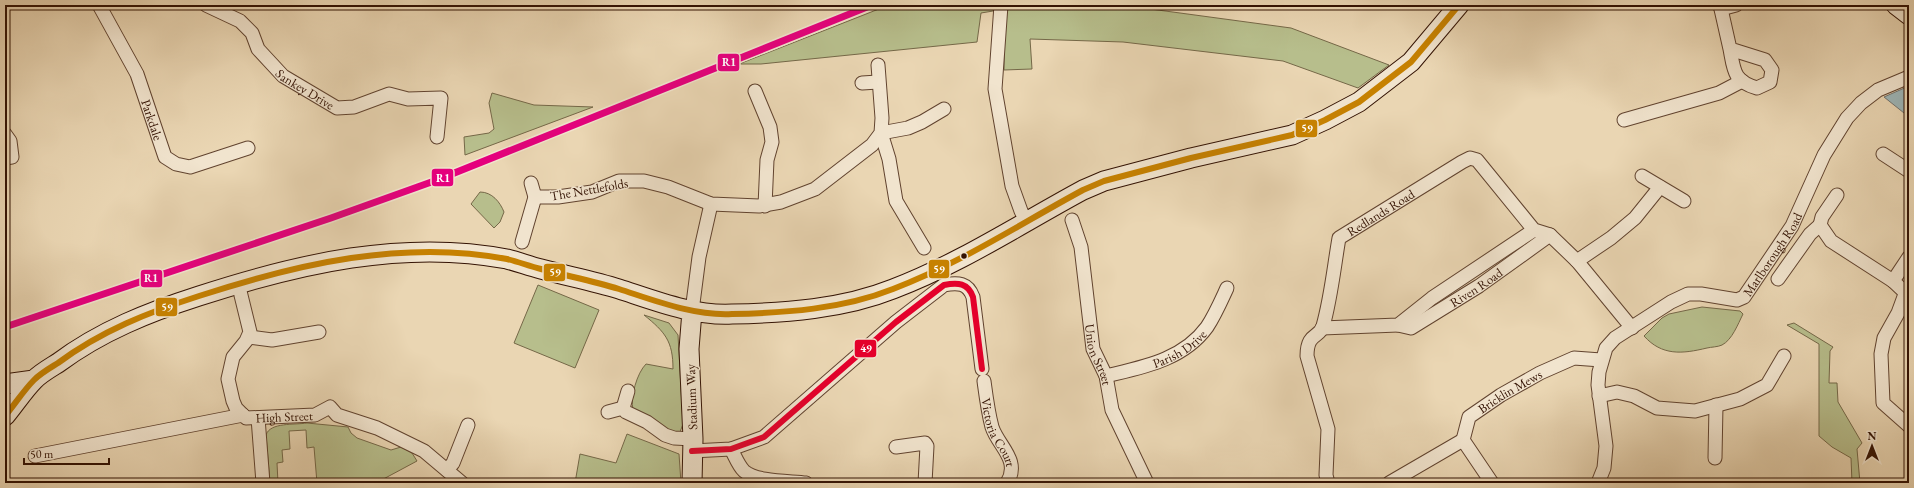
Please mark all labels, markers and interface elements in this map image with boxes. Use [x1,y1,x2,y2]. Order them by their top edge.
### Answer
line badge: R1 [717,53,740,72]
text: R1 [722,55,736,69]
street label: Sankey Drive [272,65,337,113]
street label: Parkdale [137,97,167,143]
line badge: 59 [1295,119,1318,138]
text: 59 [1301,121,1313,135]
line badge: R1 [431,168,454,187]
text: R1 [436,171,450,185]
street label: The Nettlefolds [549,174,629,205]
street label: Redlands Road [1344,185,1418,240]
street label: Marlborough Road [1739,209,1806,300]
unlabelled marker [959,251,969,261]
line badge: 59 [928,259,950,279]
text: 59 [933,262,945,276]
line badge: 59 [543,263,566,282]
street label: Riven Road [1447,264,1506,311]
text: 59 [549,265,561,279]
line badge: R1 [140,269,163,288]
text: R1 [144,271,158,285]
line badge: 59 [155,297,178,317]
text: 59 [161,300,173,314]
street label: Union Street [1081,323,1115,386]
street label: Parish Drive [1150,326,1210,372]
line badge: 49 [854,339,877,358]
text: 49 [860,341,872,355]
street label: Stadium Way [682,363,701,430]
street label: Bricklin Mews [1475,366,1545,417]
street label: Victoria Court [977,397,1019,468]
street label: High Street [255,407,313,427]
north arrow [1852,426,1892,466]
text: N [1868,429,1877,443]
scale bar [24,440,109,466]
text: 50 m [30,446,54,462]

